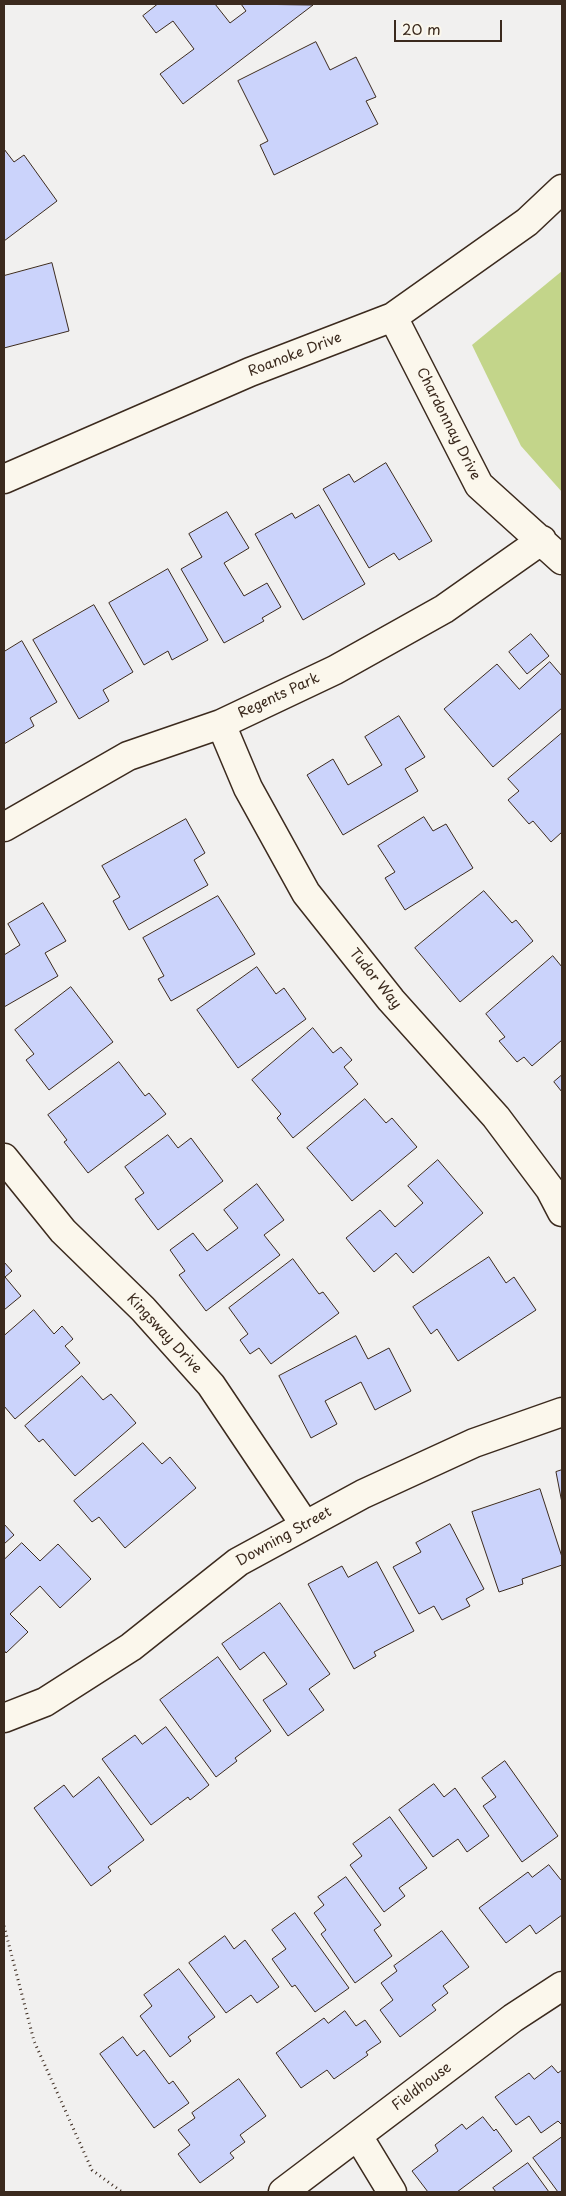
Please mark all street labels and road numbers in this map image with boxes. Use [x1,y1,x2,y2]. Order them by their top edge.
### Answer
street label: Roanoke Drive [246,329,344,381]
street label: Chardonnay Drive [412,365,484,483]
street label: Regents Park [236,670,322,722]
street label: Tudor Way [346,945,404,1013]
street label: Kingsway Drive [123,1291,205,1377]
street label: Downing Street [233,1504,335,1570]
street label: Fieldhouse [389,2059,455,2115]

